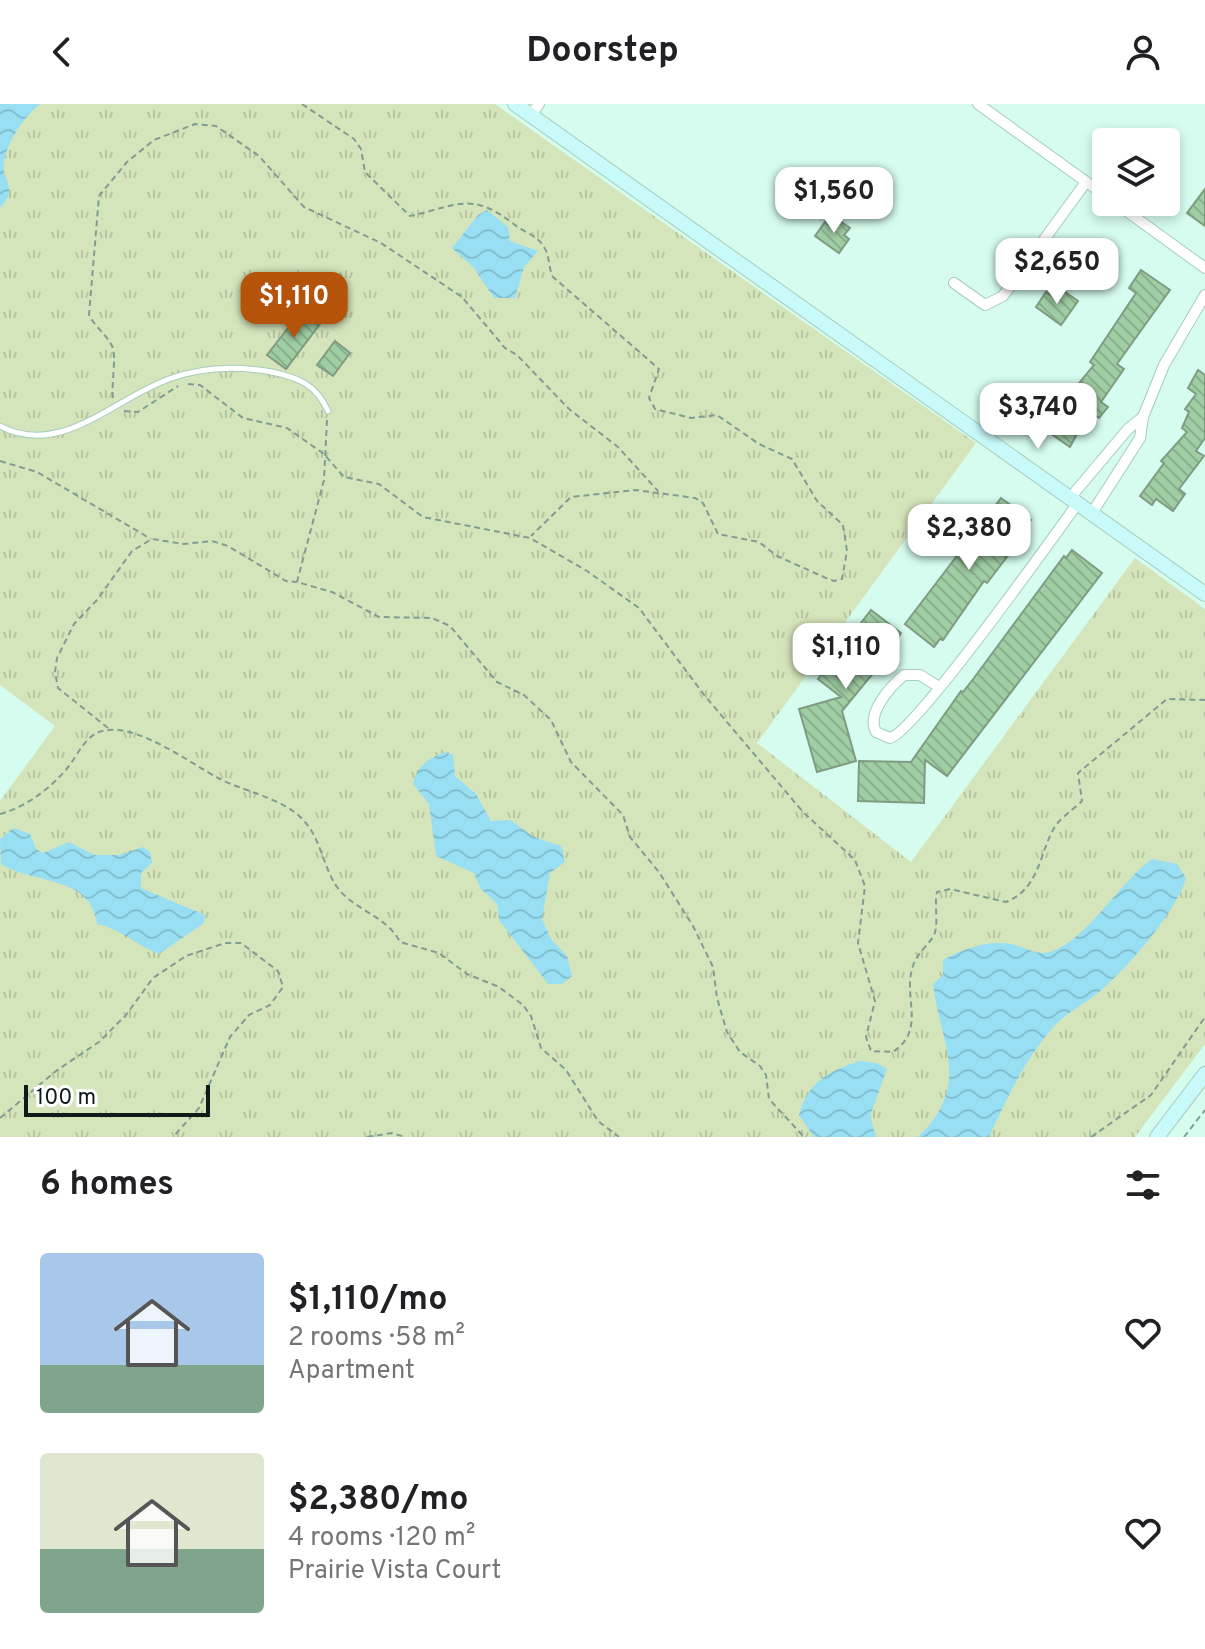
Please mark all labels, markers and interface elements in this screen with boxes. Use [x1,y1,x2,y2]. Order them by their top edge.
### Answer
text: Doorstep [526,29,679,75]
icon: back [40,30,84,74]
icon: person [1121,30,1165,74]
map controls [1092,128,1180,216]
button: layers [1092,128,1180,216]
pin: $1,560 [769,167,899,235]
text: $1,560 [793,176,875,209]
pin: $2,650 [992,238,1122,306]
text: $2,650 [1014,247,1100,280]
pin: $1,110 [229,272,359,340]
text: $1,110 [259,281,329,314]
pin: $3,740 [973,383,1103,451]
text: $3,740 [998,392,1078,425]
pin: $2,380 [904,504,1034,572]
text: $2,380 [926,513,1012,546]
pin: $1,110 [781,623,911,691]
text: $1,110 [811,632,881,665]
scale bar [24,1081,210,1117]
text: 100 m [36,1085,96,1112]
icon: filters [1121,1163,1165,1207]
text: 6 homes [40,1164,174,1207]
text: $1,110/mo [288,1279,448,1322]
icon: home [104,1285,200,1381]
icon: heart [1121,1311,1165,1355]
text: 2 rooms · 58 m² [288,1322,465,1355]
text: Apartment [288,1355,415,1388]
text: $2,380/mo [288,1479,468,1522]
icon: home [104,1485,200,1581]
icon: heart [1121,1511,1165,1555]
text: 4 rooms · 120 m² [288,1522,475,1555]
text: Prairie Vista Court [288,1555,501,1588]

